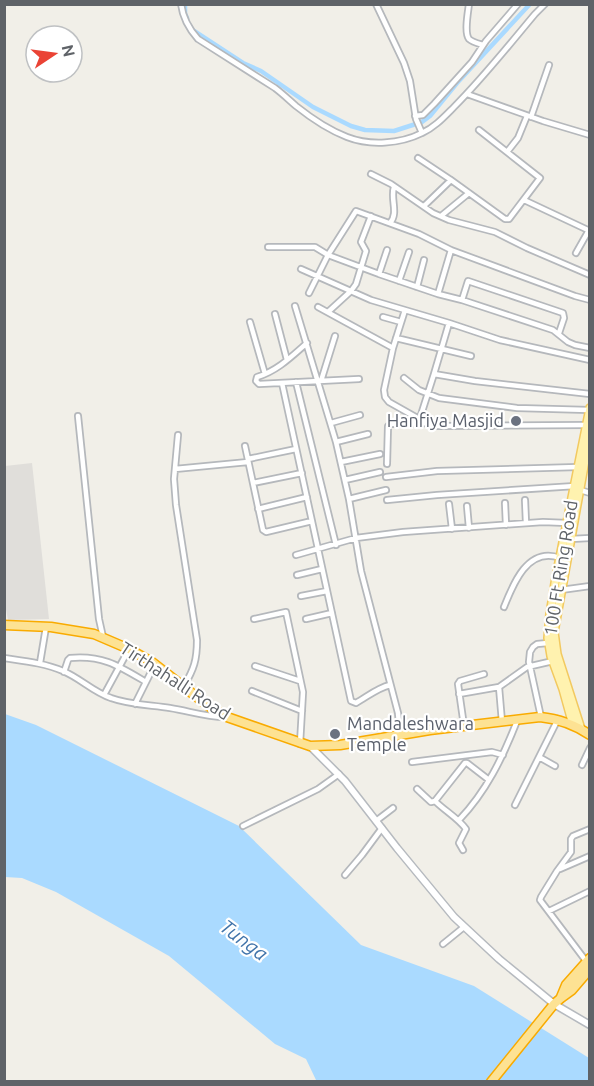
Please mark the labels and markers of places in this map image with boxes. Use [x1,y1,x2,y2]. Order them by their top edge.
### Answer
place label: Hanfiya Masjid [387,410,504,430]
marker: Hanfiya Masjid [509,414,523,428]
place label: Mandaleshwara Temple [347,713,474,754]
marker: Mandaleshwara Temple [328,727,342,741]

